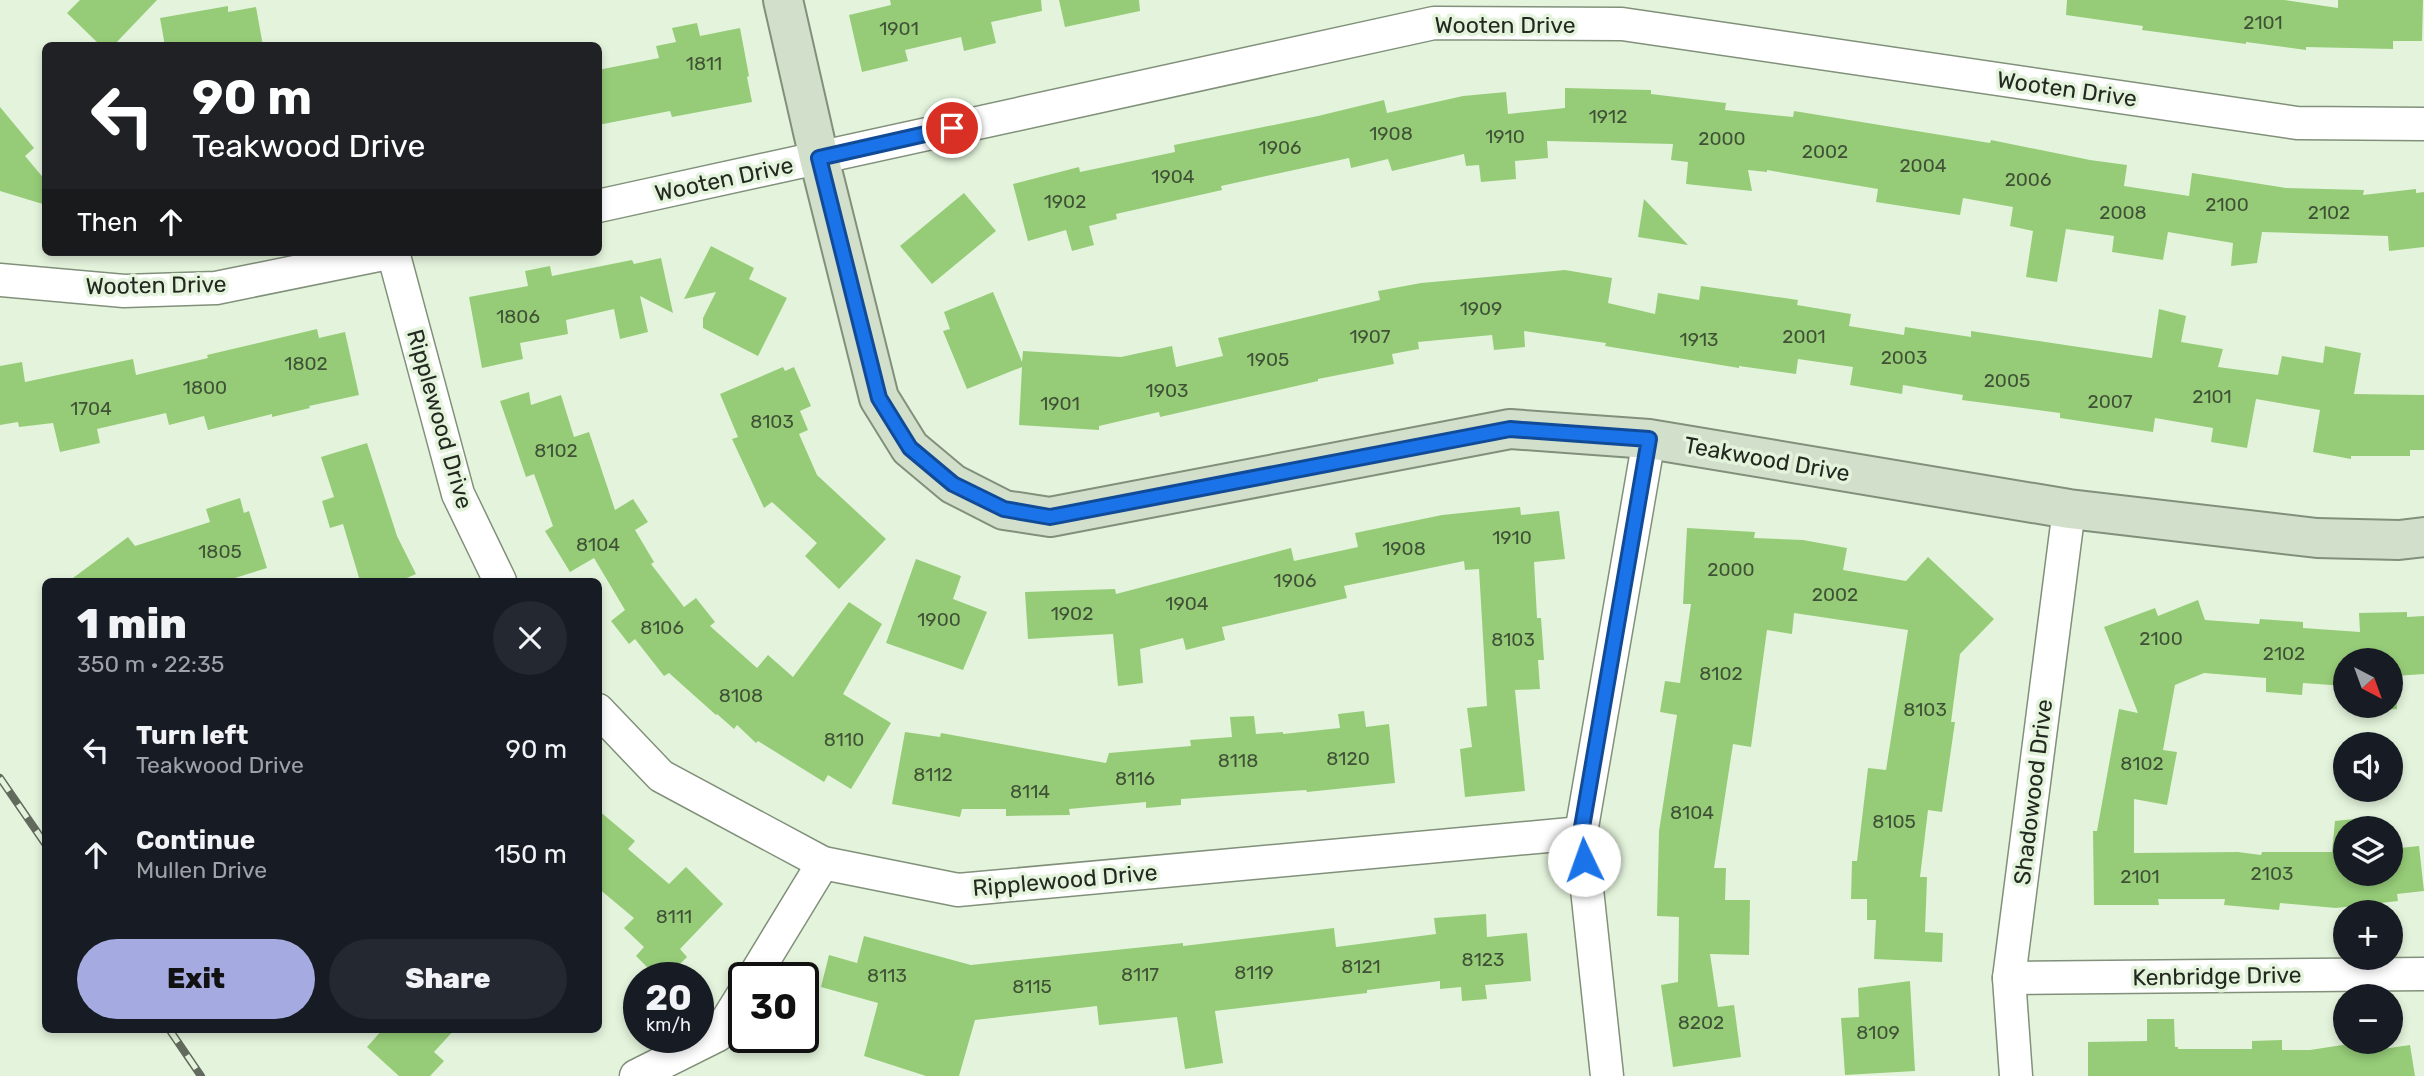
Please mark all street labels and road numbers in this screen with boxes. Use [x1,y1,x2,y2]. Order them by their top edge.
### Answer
street label: Wooten Drive [1434,11,1576,39]
street label: Wooten Drive [1995,65,2139,113]
street label: Wooten Drive [652,151,796,207]
street label: Wooten Drive [85,270,227,300]
street label: Ripplewood Drive [401,326,479,512]
street label: Teakwood Drive [1682,431,1852,487]
street label: Shadowood Drive [2008,698,2058,886]
street label: Ripplewood Drive [971,858,1159,902]
street label: Kenbridge Drive [2132,961,2302,991]

